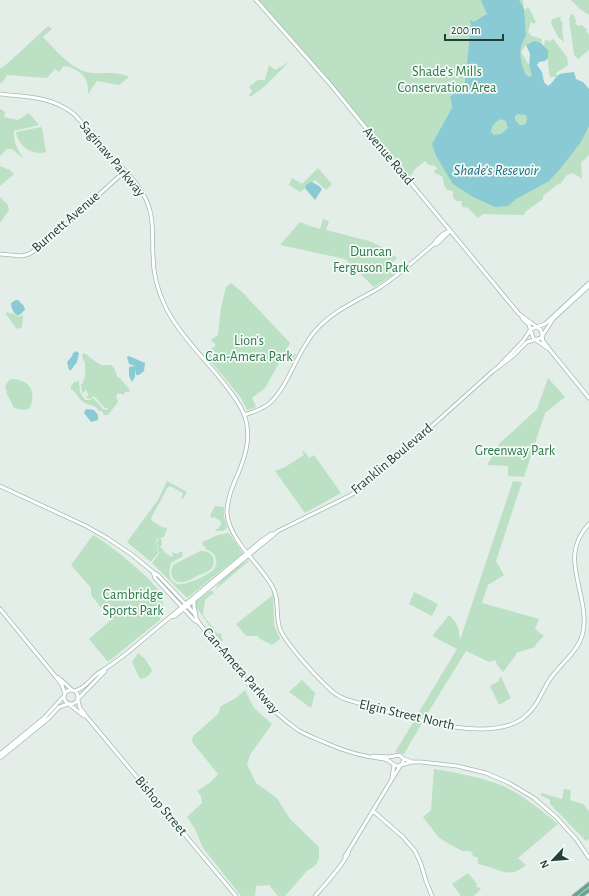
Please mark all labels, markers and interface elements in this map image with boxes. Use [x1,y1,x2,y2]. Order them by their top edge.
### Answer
scale bar [445,16,503,42]
text: 200 m [451,24,481,36]
park label: Shade’s Mills Conservation Area [398,65,497,95]
street label: Saginaw Parkway [76,119,148,199]
street label: Avenue Road [360,124,416,188]
water label: Shade’s Resevoir [454,163,540,178]
street label: Burnett Avenue [29,189,103,255]
park label: Duncan Ferguson Park [333,245,410,275]
park label: Lion's Can-Amera Park [205,334,293,364]
street label: Franklin Boulevard [349,421,435,497]
park label: Greenway Park [475,444,556,458]
park label: Cambridge Sports Park [102,588,164,618]
street label: Can-Amera Parkway [200,625,282,717]
street label: Elgin Street North [358,697,456,733]
street label: Bishop Street [132,774,190,839]
north arrow [533,840,573,880]
text: N [538,858,551,870]

